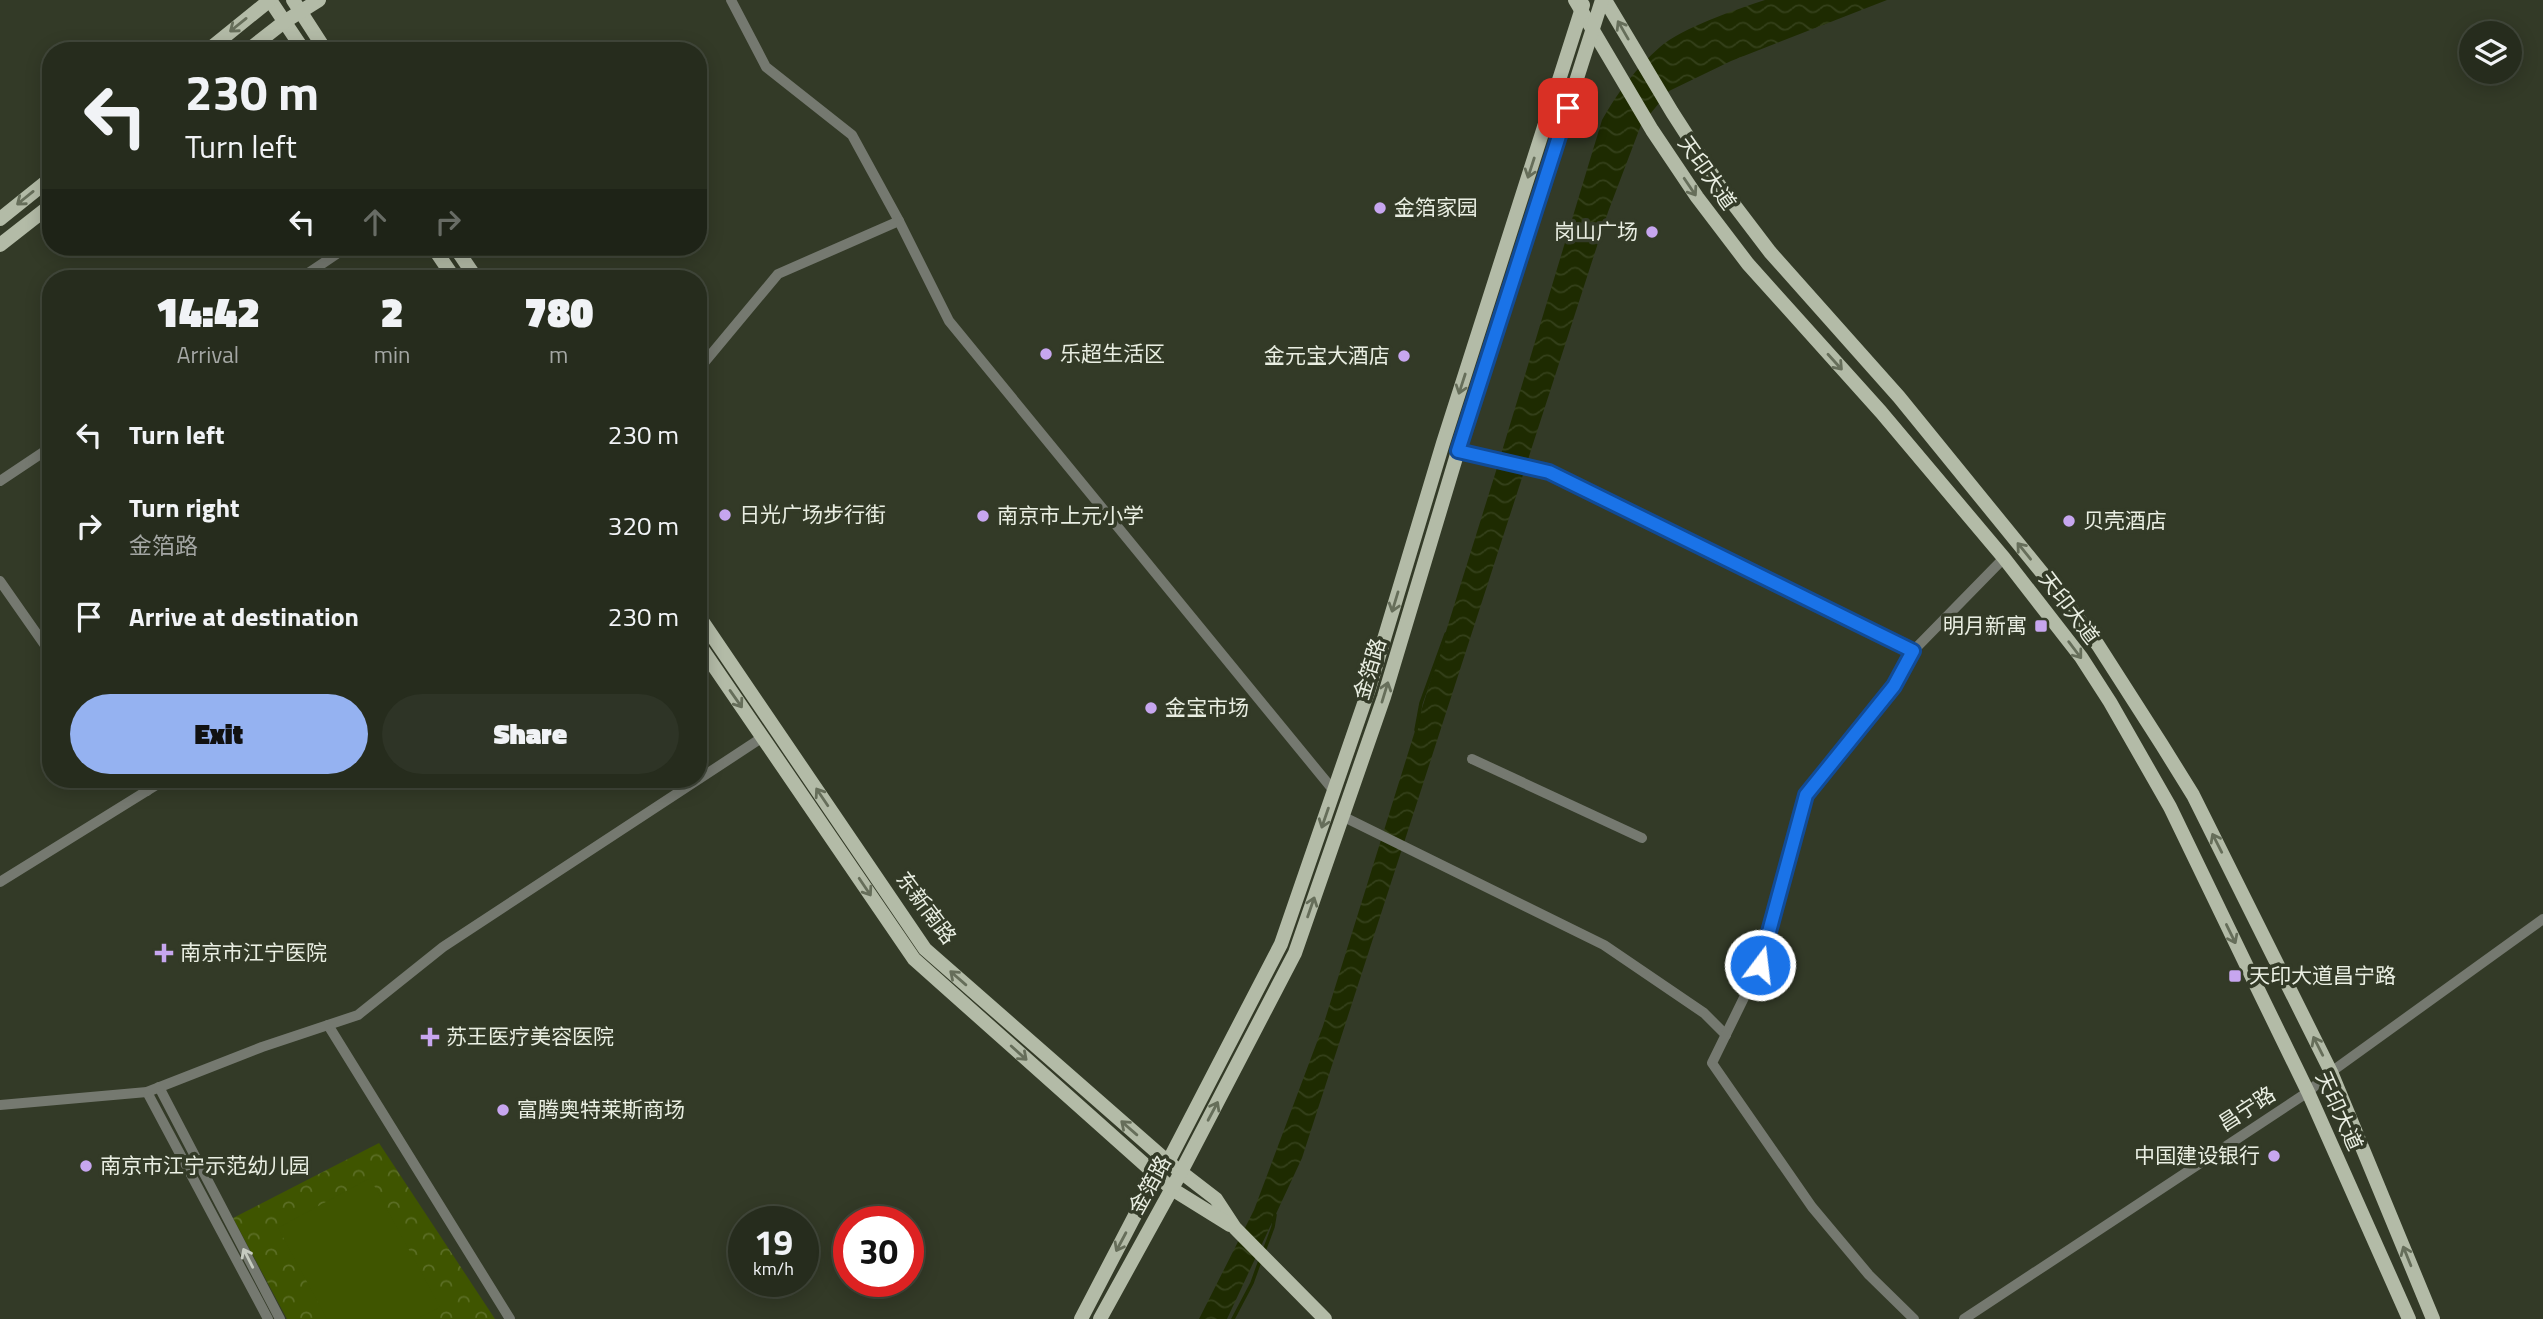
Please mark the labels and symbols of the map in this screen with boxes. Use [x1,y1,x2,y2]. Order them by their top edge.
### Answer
one-way arrow [230,18,248,33]
one-way arrow [1616,20,1630,40]
pin [1538,78,1598,138]
street label: 天印大道 [1671,129,1745,216]
one-way arrow [1524,156,1536,178]
one-way arrow [1683,177,1697,196]
one-way arrow [17,190,35,206]
place label: 金箔家园 [1394,191,1478,223]
marker: 金箔家园 [1372,200,1388,216]
place label: 岗山广场 [1554,215,1638,247]
marker: 岗山广场 [1644,224,1660,240]
place label: 乐超生活区 [1060,337,1165,369]
place label: 金元宝大酒店 [1264,339,1390,371]
marker: 乐超生活区 [1038,346,1054,362]
marker: 金元宝大酒店 [1396,348,1412,364]
one-way arrow [1827,352,1843,370]
one-way arrow [1454,373,1467,395]
place label: 日光广场步行街 [739,498,886,530]
place label: 南京市上元小学 [997,499,1144,531]
place label: 贝壳酒店 [2083,504,2167,536]
marker: 日光广场步行街 [717,507,733,523]
marker: 南京市上元小学 [975,508,991,524]
marker: 贝壳酒店 [2061,513,2077,529]
one-way arrow [2016,543,2032,561]
street label: 天印大道 [2032,564,2108,651]
one-way arrow [1388,591,1401,613]
place label: 明月新寓 [1943,609,2027,641]
marker: 明月新寓 [2033,618,2049,634]
street label: 金箔路 [1345,634,1394,704]
one-way arrow [2067,640,2082,658]
one-way arrow [1380,681,1392,703]
one-way arrow [729,689,743,708]
place label: 金宝市场 [1165,691,1249,723]
marker: 金宝市场 [1143,700,1159,716]
one-way arrow [815,788,829,807]
one-way arrow [1318,807,1330,829]
one-way arrow [2209,833,2223,854]
street label: 东新南路 [889,864,965,951]
one-way arrow [858,877,872,896]
one-way arrow [1306,896,1318,918]
one-way arrow [2225,923,2239,944]
position arrow [1723,928,1797,1002]
place label: 南京市江宁医院 [180,936,327,968]
marker: 南京市江宁医院 [154,943,174,963]
place label: 天印大道昌宁路 [2249,959,2396,991]
marker: 天印大道昌宁路 [2227,968,2243,984]
one-way arrow [949,970,967,986]
place label: 苏王医疗美容医院 [446,1020,614,1052]
marker: 苏王医疗美容医院 [420,1027,440,1047]
one-way arrow [2311,1036,2325,1057]
one-way arrow [1010,1044,1027,1061]
street label: 天印大道 [2308,1066,2372,1155]
street label: 昌宁路 [2211,1078,2282,1139]
place label: 富腾奥特莱斯商场 [517,1093,685,1125]
marker: 富腾奥特莱斯商场 [495,1102,511,1118]
one-way arrow [1206,1102,1220,1122]
one-way arrow [1120,1120,1138,1136]
place label: 中国建设银行 [2134,1139,2260,1171]
marker: 中国建设银行 [2266,1148,2282,1164]
place label: 南京市江宁示范幼儿园 [100,1149,310,1181]
street label: 金箔路 [1120,1149,1178,1220]
marker: 南京市江宁示范幼儿园 [78,1158,94,1174]
speed limit sign: 30 [833,1206,924,1297]
one-way arrow [1114,1231,1127,1252]
one-way arrow [2399,1246,2412,1267]
one-way arrow [241,1249,255,1269]

